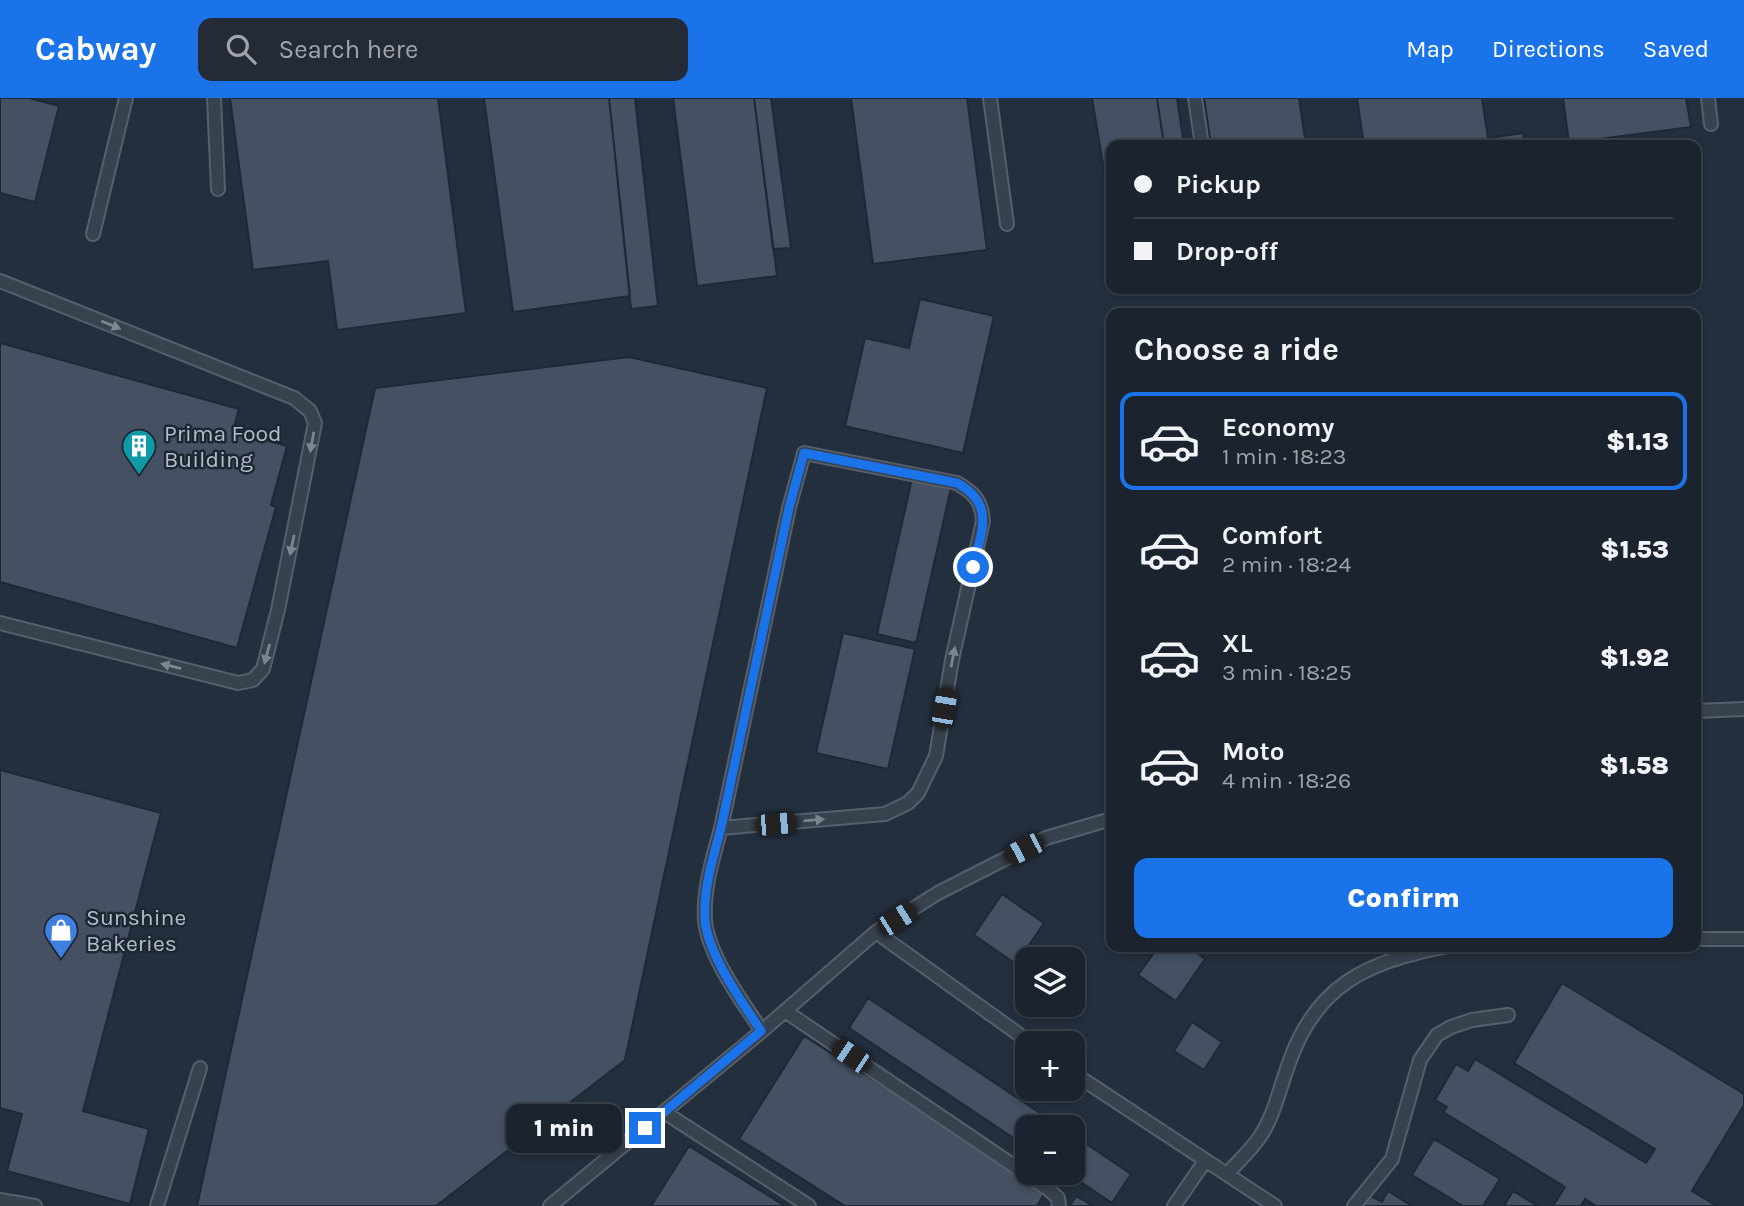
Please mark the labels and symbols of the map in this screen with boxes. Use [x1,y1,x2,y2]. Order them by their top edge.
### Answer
one-way arrow [100,319,121,330]
place label: Prima Food Building [164,420,282,473]
building icon: Prima Food Building [120,427,158,476]
one-way arrow [306,431,317,453]
one-way arrow [286,534,297,556]
route start [957,551,989,583]
one-way arrow [261,644,271,665]
one-way arrow [948,646,959,668]
one-way arrow [160,660,182,671]
car [931,685,958,731]
car [755,812,798,836]
one-way arrow [803,815,825,826]
car [1001,830,1048,868]
car [874,899,921,939]
place label: Sunshine Bakeries [86,904,186,957]
shop icon: Sunshine Bakeries [42,911,80,960]
car [828,1036,875,1076]
callout: 1 min [505,1104,620,1152]
route end [629,1112,661,1144]

